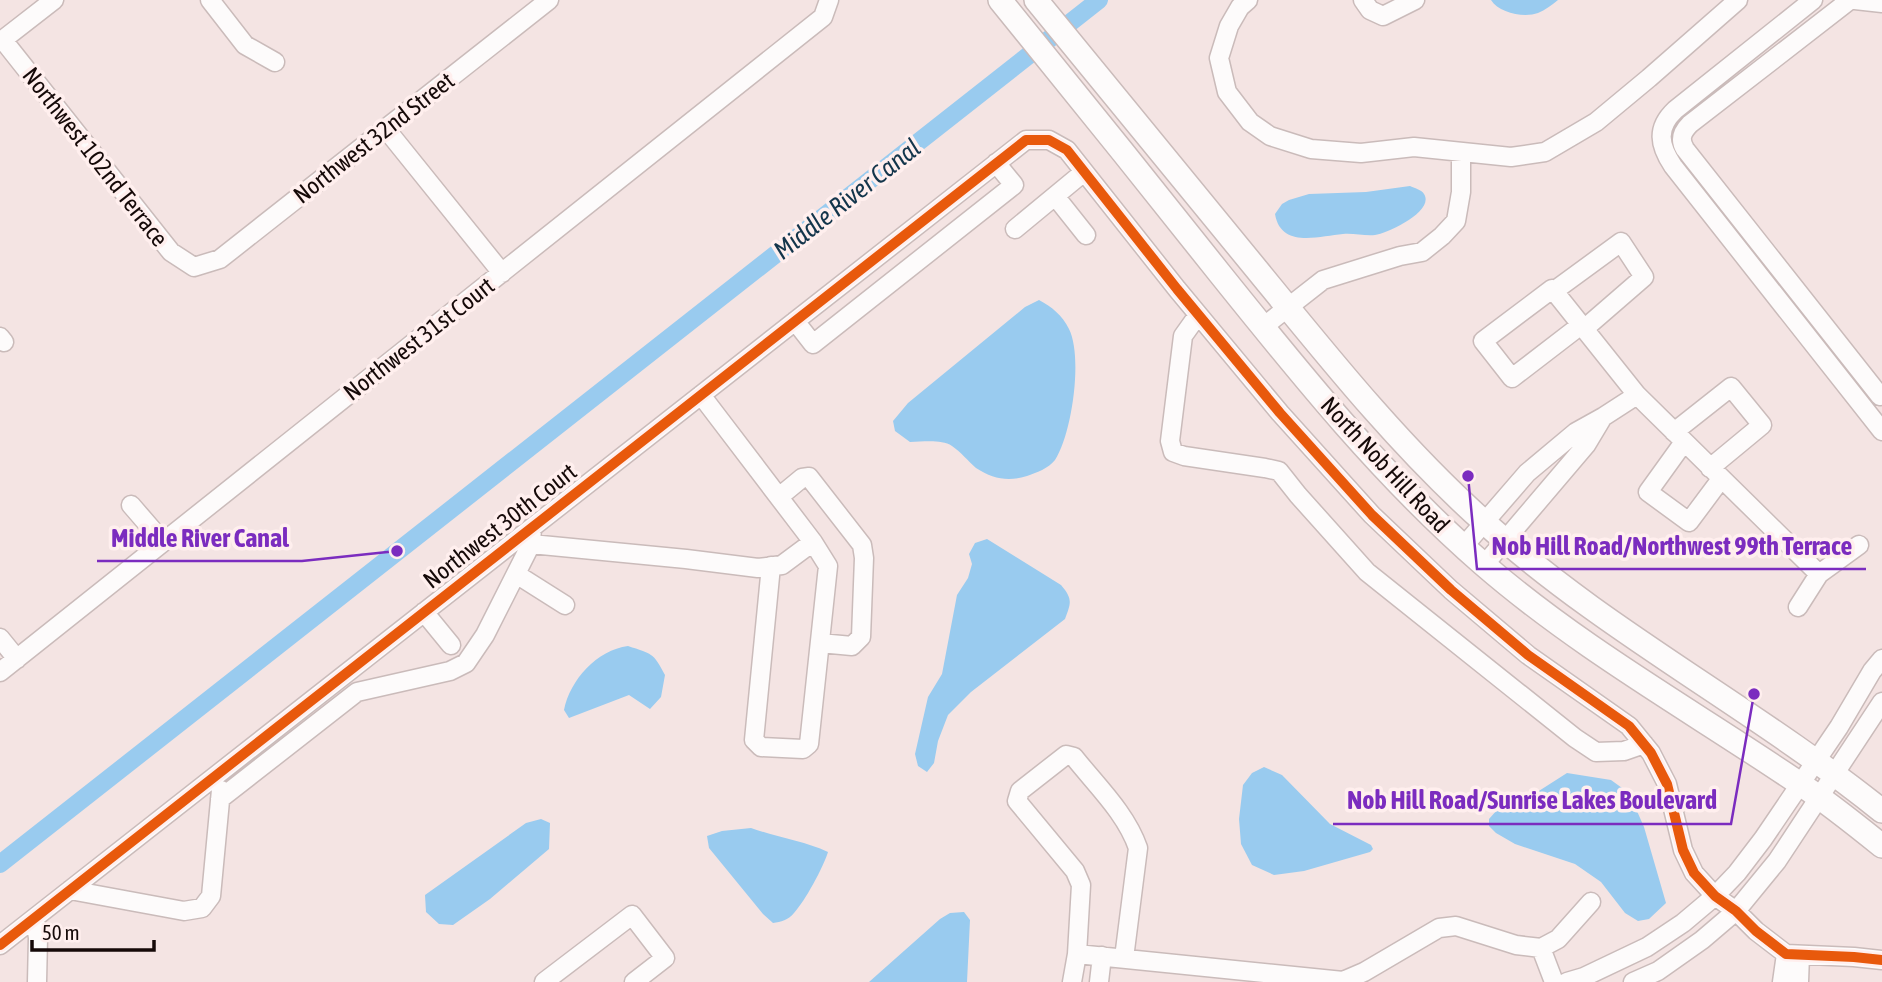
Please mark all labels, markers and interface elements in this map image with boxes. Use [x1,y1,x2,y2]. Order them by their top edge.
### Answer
street label: Northwest 102nd Terrace [17,62,174,251]
street label: Northwest 32nd Street [288,67,459,209]
water label: Middle River Canal [768,132,926,266]
street label: Northwest 31st Court [338,272,499,406]
street label: North Nob Hill Road [1316,391,1455,538]
street label: Northwest 30th Court [418,458,581,594]
callout: Middle River Canal [97,514,302,561]
callout: Nob Hill Road/Northwest 99th Terrace [1477,522,1866,569]
text: Middle River Canal [111,523,290,553]
text: Nob Hill Road/Northwest 99th Terrace [1492,531,1853,561]
callout: Nob Hill Road/Sunrise Lakes Boulevard [1333,777,1731,824]
text: Nob Hill Road/Sunrise Lakes Boulevard [1347,785,1717,815]
scale bar [32,908,154,952]
text: 50 m [42,920,80,944]

